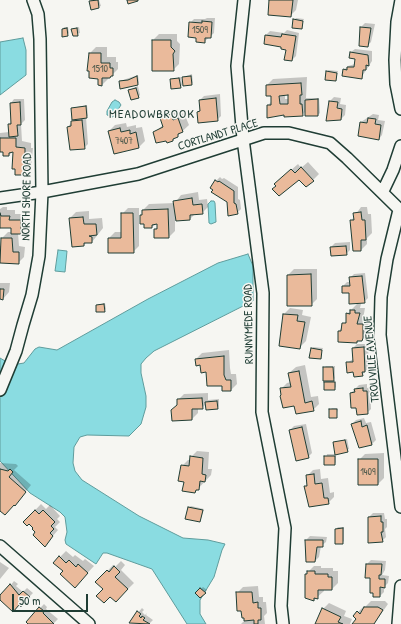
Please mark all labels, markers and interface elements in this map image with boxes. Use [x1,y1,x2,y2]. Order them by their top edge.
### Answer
house number: 1509 [192,24,208,36]
house number: 1510 [92,63,108,75]
district label: MEADOWBROOK [109,107,195,123]
street label: CORTLANDT PLACE [176,116,260,154]
house number: 7407 [115,135,133,147]
street label: NORTH SHORE ROAD [19,153,35,241]
street label: RUNNYMEDE ROAD [241,284,257,364]
street label: TROUVILLE AVENUE [361,315,383,403]
house number: 1409 [360,466,376,478]
scale bar [14,586,90,612]
text: 50 m [19,592,40,609]

